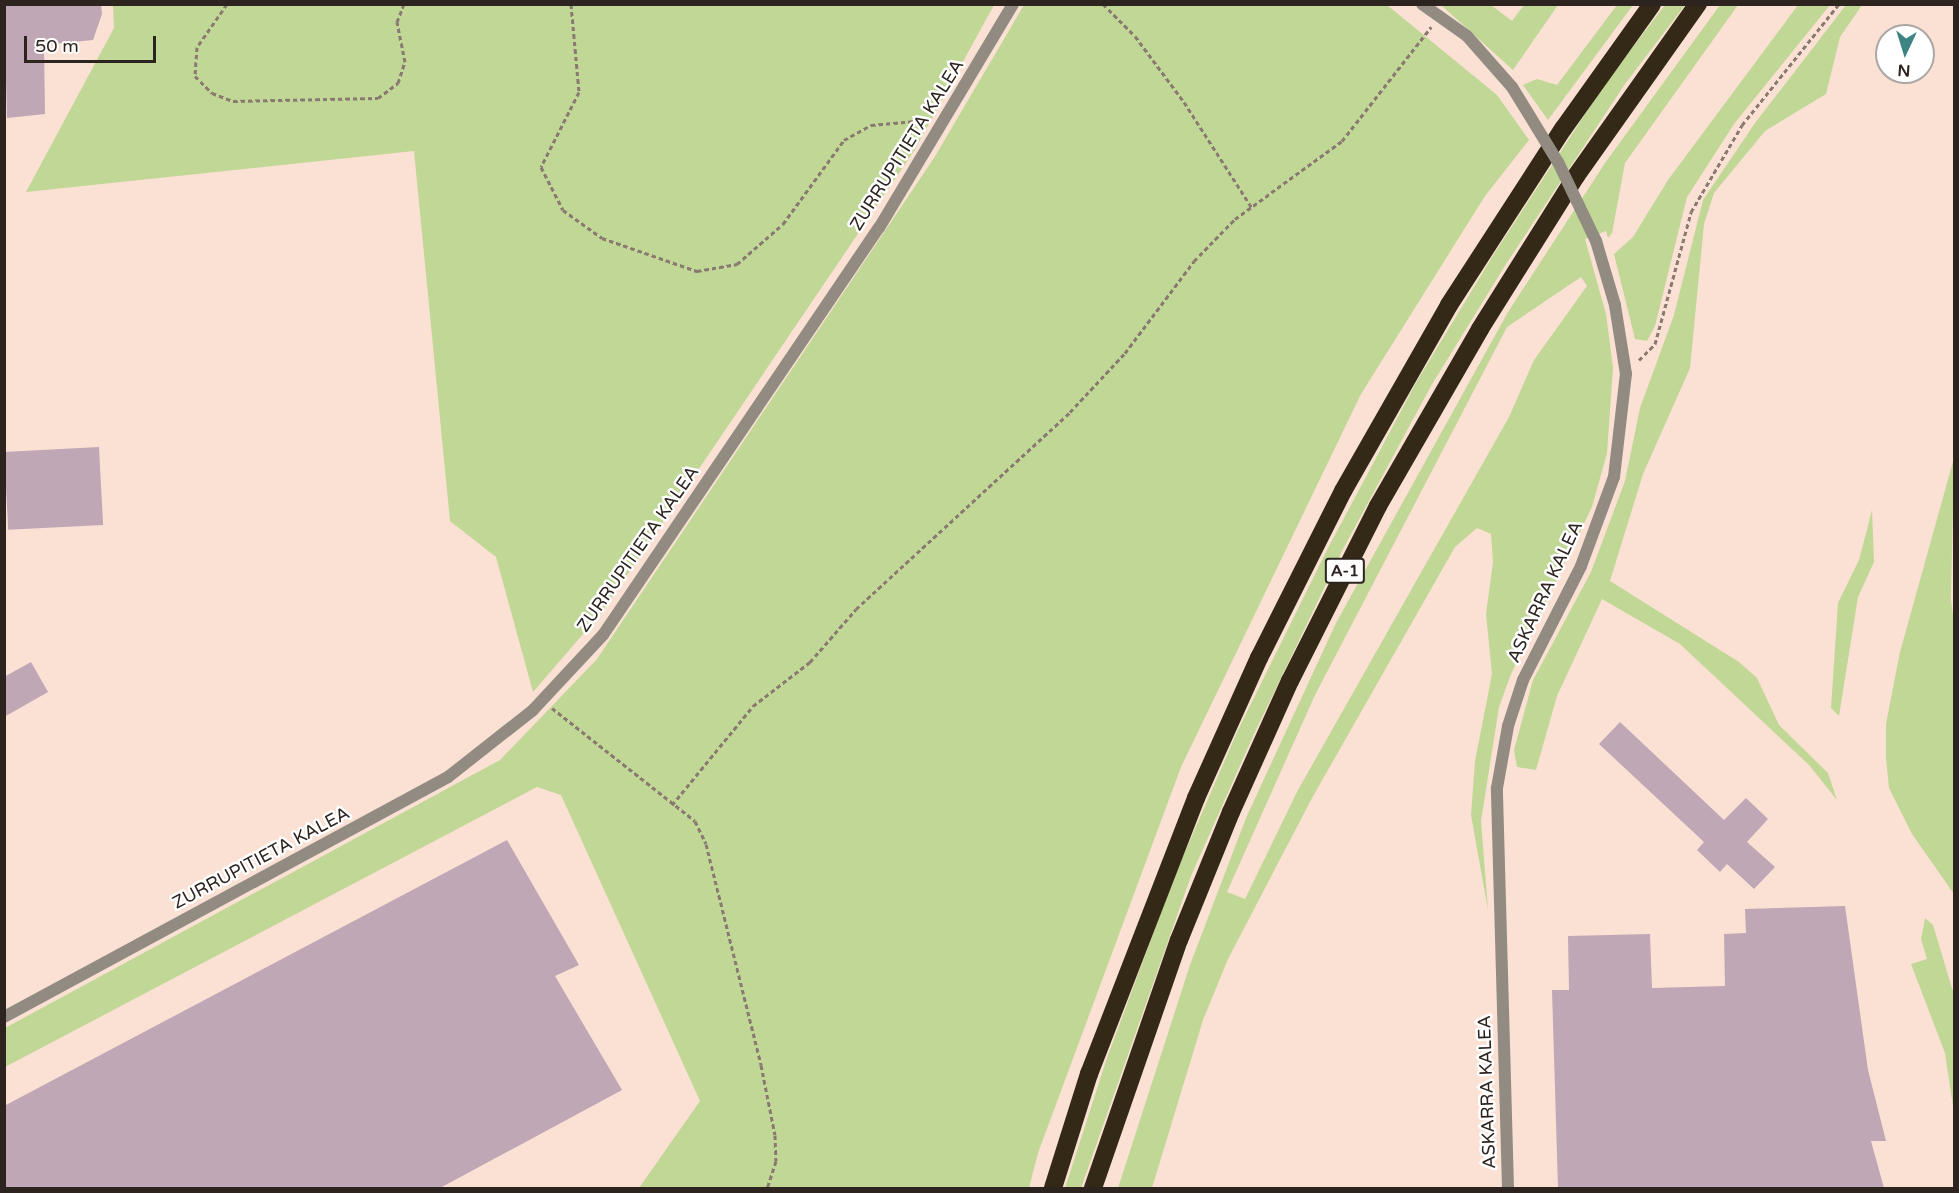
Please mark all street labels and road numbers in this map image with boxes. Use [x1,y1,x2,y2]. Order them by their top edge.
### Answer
street label: ZURRUPITIETA KALEA [845,56,969,234]
street label: ZURRUPITIETA KALEA [572,462,704,636]
street label: ASKARRA KALEA [1503,518,1587,666]
road number: A-1 [1324,558,1366,584]
street label: ZURRUPITIETA KALEA [169,802,353,914]
street label: ASKARRA KALEA [1474,1015,1500,1169]

